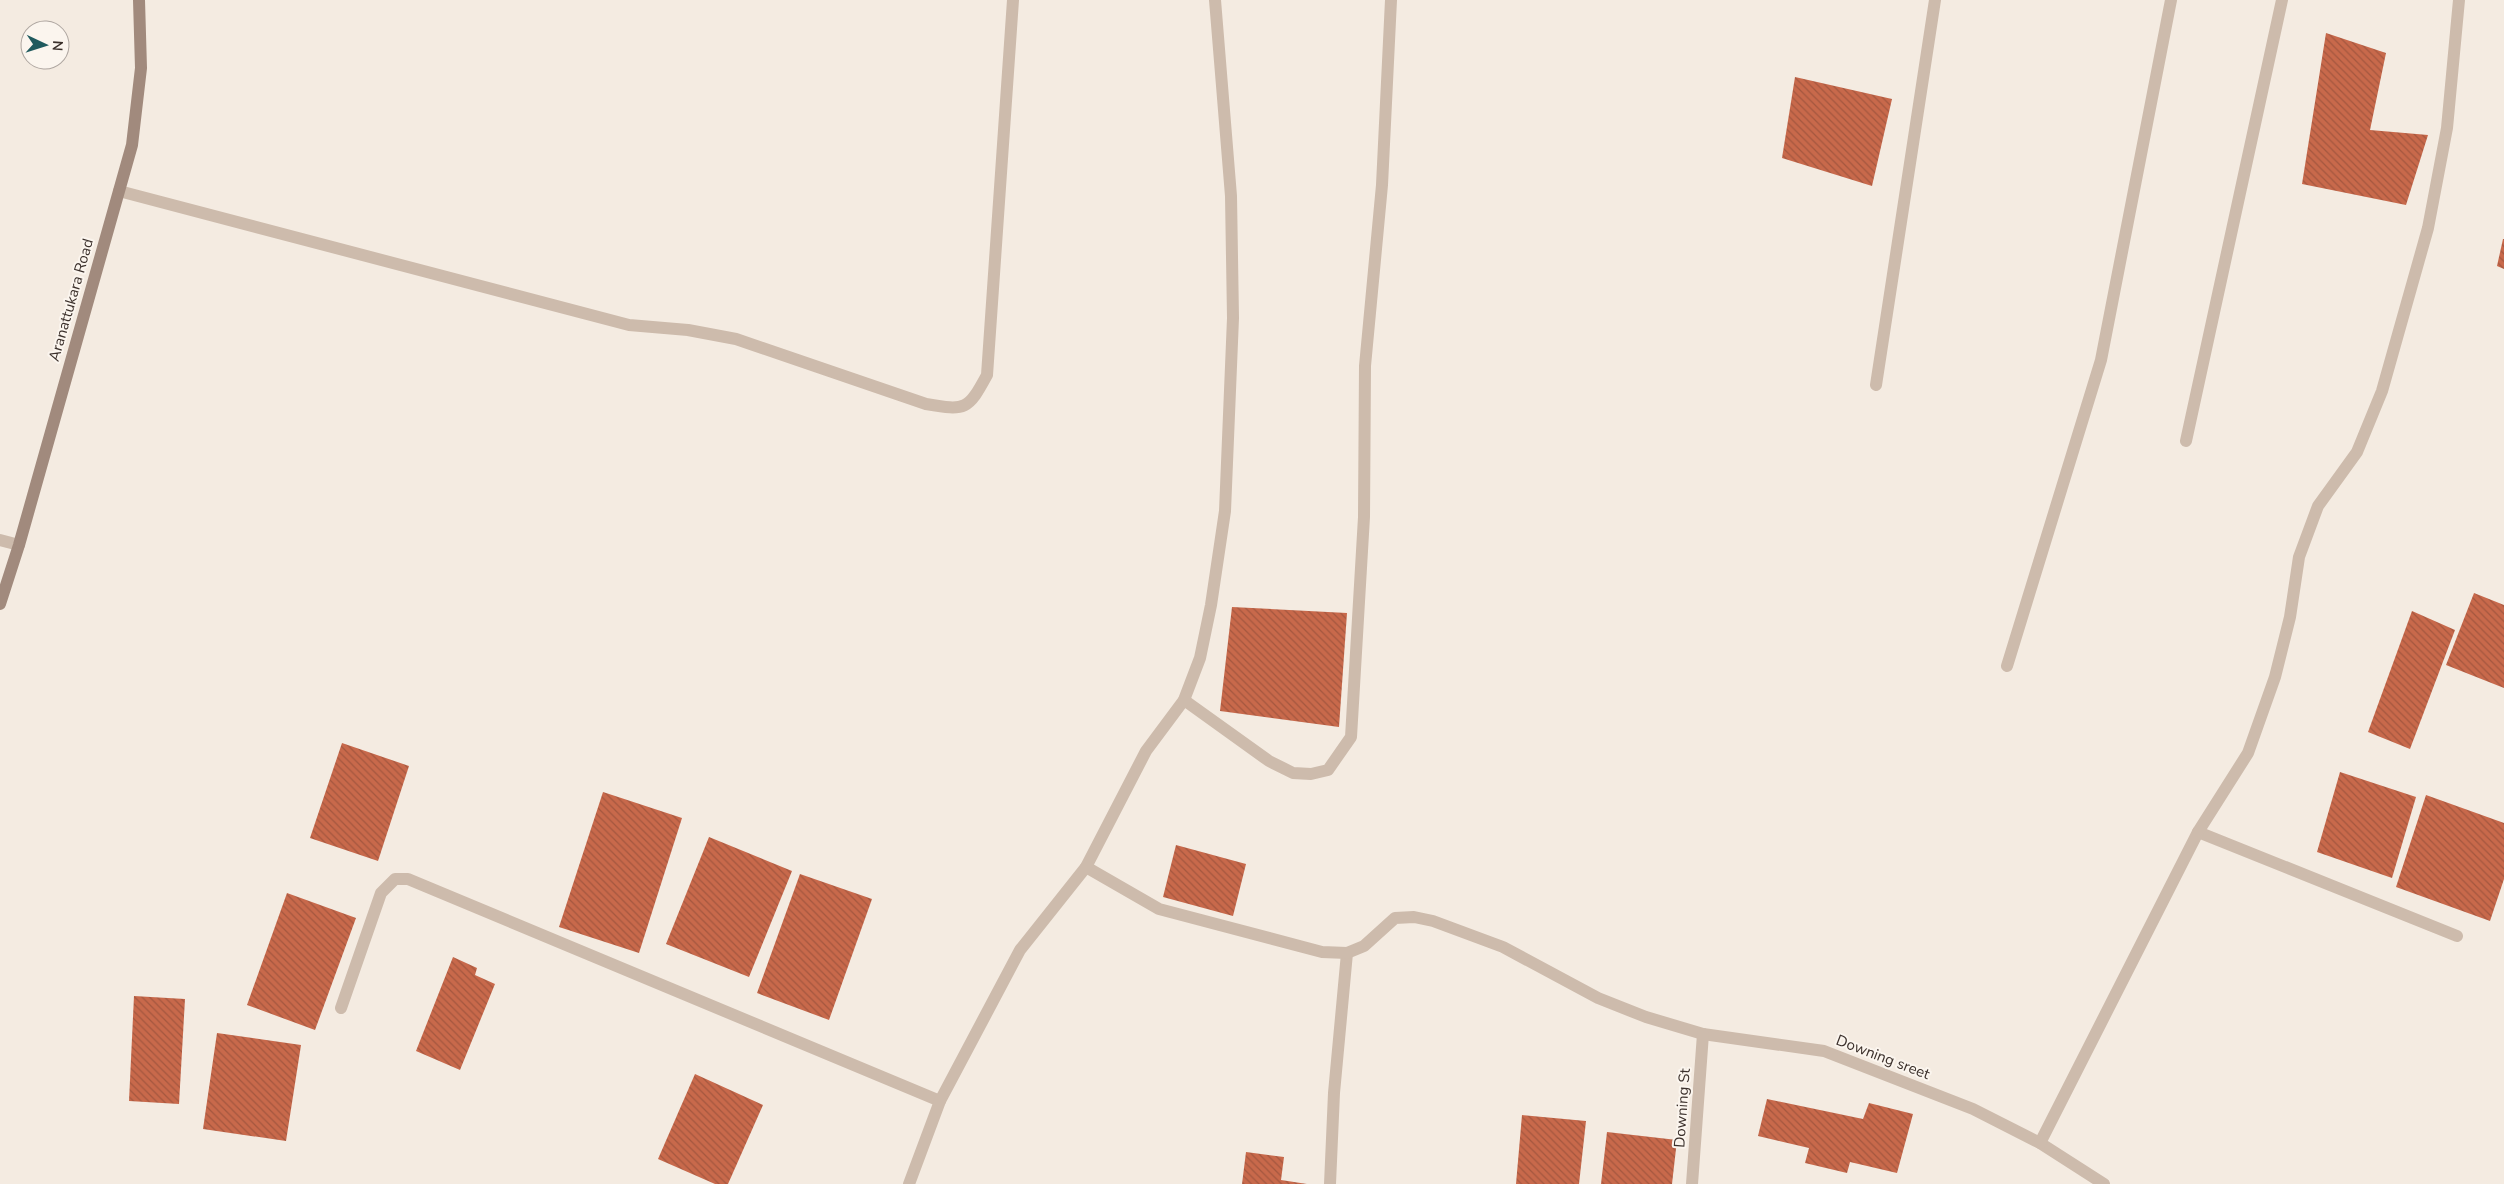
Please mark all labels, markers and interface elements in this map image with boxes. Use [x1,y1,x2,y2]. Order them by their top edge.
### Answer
north arrow [20,20,70,70]
text: N [48,40,67,52]
street label: Aranattukara Road [44,236,98,364]
street label: Downing sreet [1833,1030,1933,1084]
street label: Downing St [1669,1067,1695,1148]

